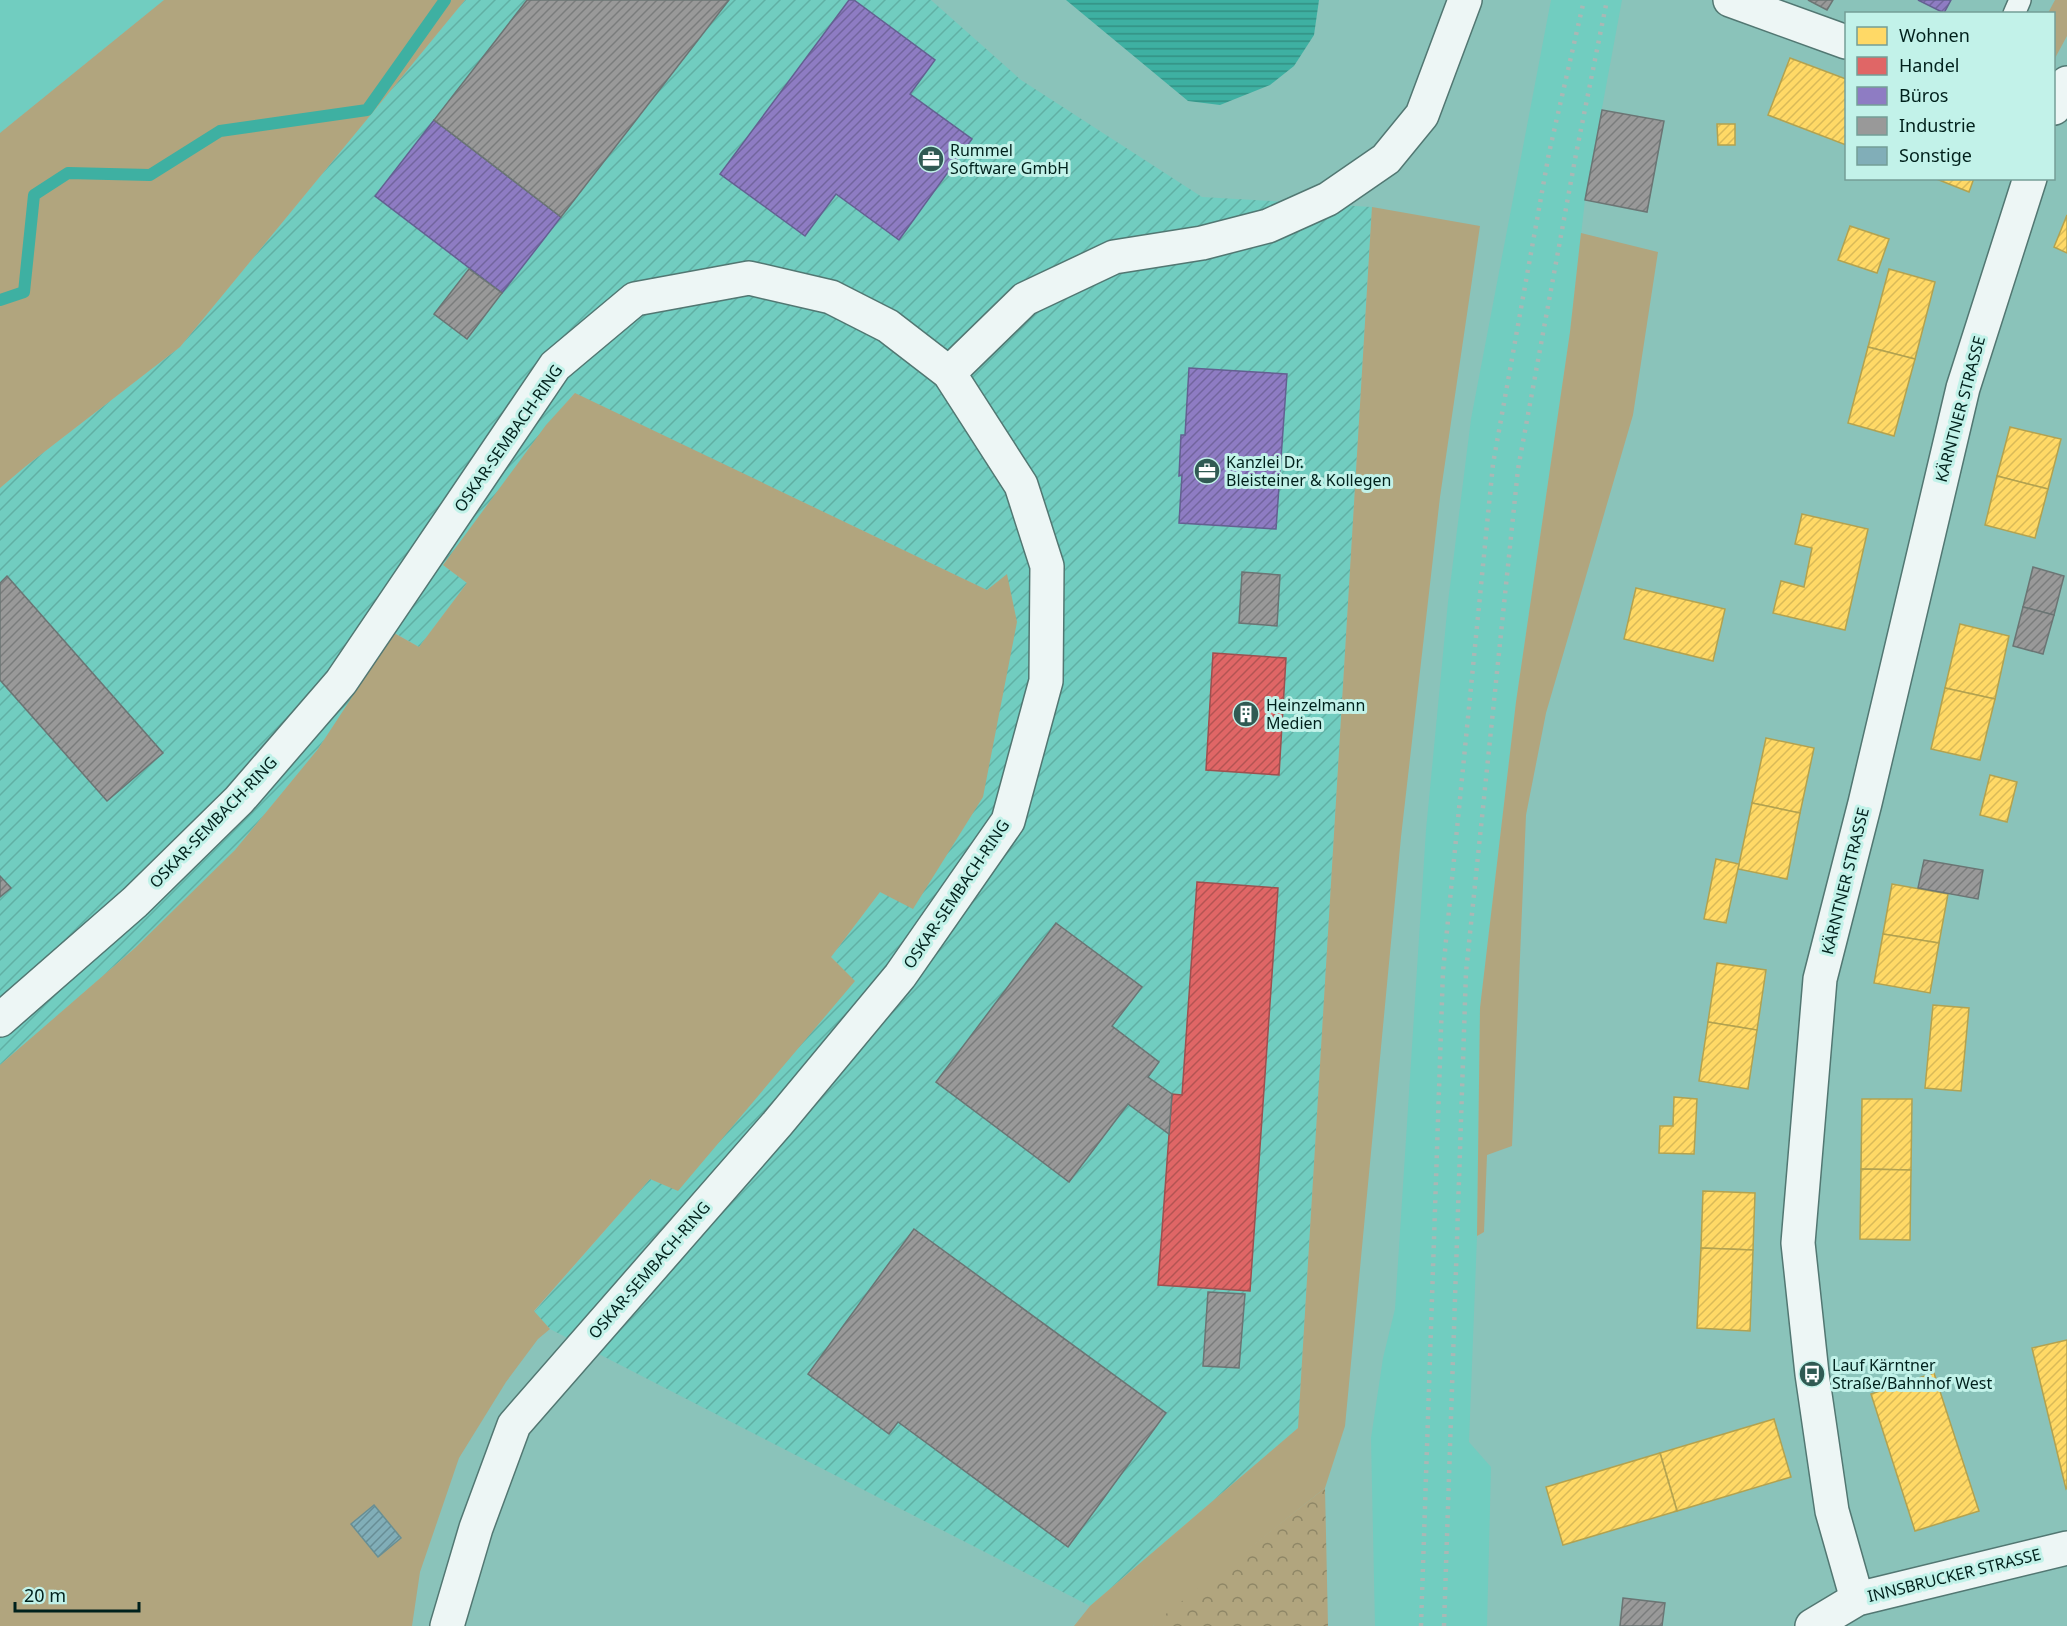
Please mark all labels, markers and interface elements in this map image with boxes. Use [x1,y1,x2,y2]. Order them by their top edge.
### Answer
legend [1845,12,2055,180]
text: Wohnen [1899,23,1970,47]
text: Handel [1899,53,1959,77]
text: Büros [1899,83,1948,107]
text: Industrie [1899,113,1976,137]
place label: Rummel Software GmbH [950,139,1069,179]
text: Sonstige [1899,143,1972,167]
office icon: Rummel Software GmbH [916,144,946,174]
street label: KÄRNTNER STRASSE [1930,333,1990,485]
street label: OSKAR-SEMBACH-RING [449,360,567,516]
place label: Kanzlei Dr. Bleisteiner & Kollegen [1226,451,1391,491]
office icon: Kanzlei Dr. Bleisteiner & Kollegen [1192,456,1222,486]
place label: Heinzelmann Medien [1266,694,1365,734]
building icon: Heinzelmann Medien [1231,699,1261,729]
street label: OSKAR-SEMBACH-RING [144,751,282,893]
street label: KÄRNTNER STRASSE [1816,805,1874,957]
street label: OSKAR-SEMBACH-RING [898,815,1014,973]
street label: OSKAR-SEMBACH-RING [583,1197,715,1343]
place label: Lauf Kärntner Straße/Bahnhof West [1832,1354,1993,1394]
bus stop icon: Lauf Kärntner Straße/Bahnhof West [1797,1359,1827,1389]
street label: INNSBRUCKER STRASSE [1865,1543,2043,1607]
scale bar [15,1575,140,1613]
text: 20 m [24,1583,66,1607]

